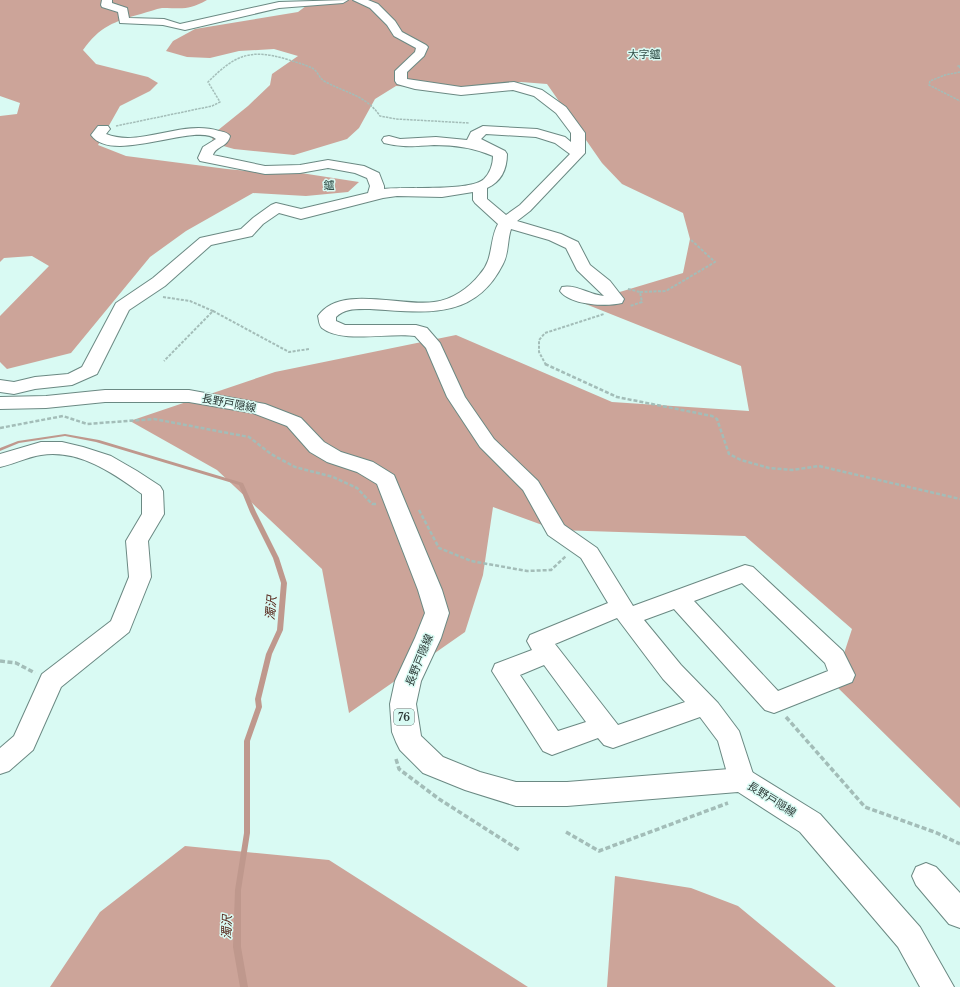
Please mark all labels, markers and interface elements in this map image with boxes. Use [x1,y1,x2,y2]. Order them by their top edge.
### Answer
district label: 大字鑪 [628,47,661,61]
district label: 鑪 [324,178,335,192]
street label: 長野戸隠線 [201,391,257,415]
water label: 濁沢 [262,593,279,621]
street label: 長野戸隠線 [402,632,436,688]
road number: 76 [394,709,414,725]
street label: 長野戸隠線 [745,778,799,820]
water label: 濁沢 [219,913,234,939]

